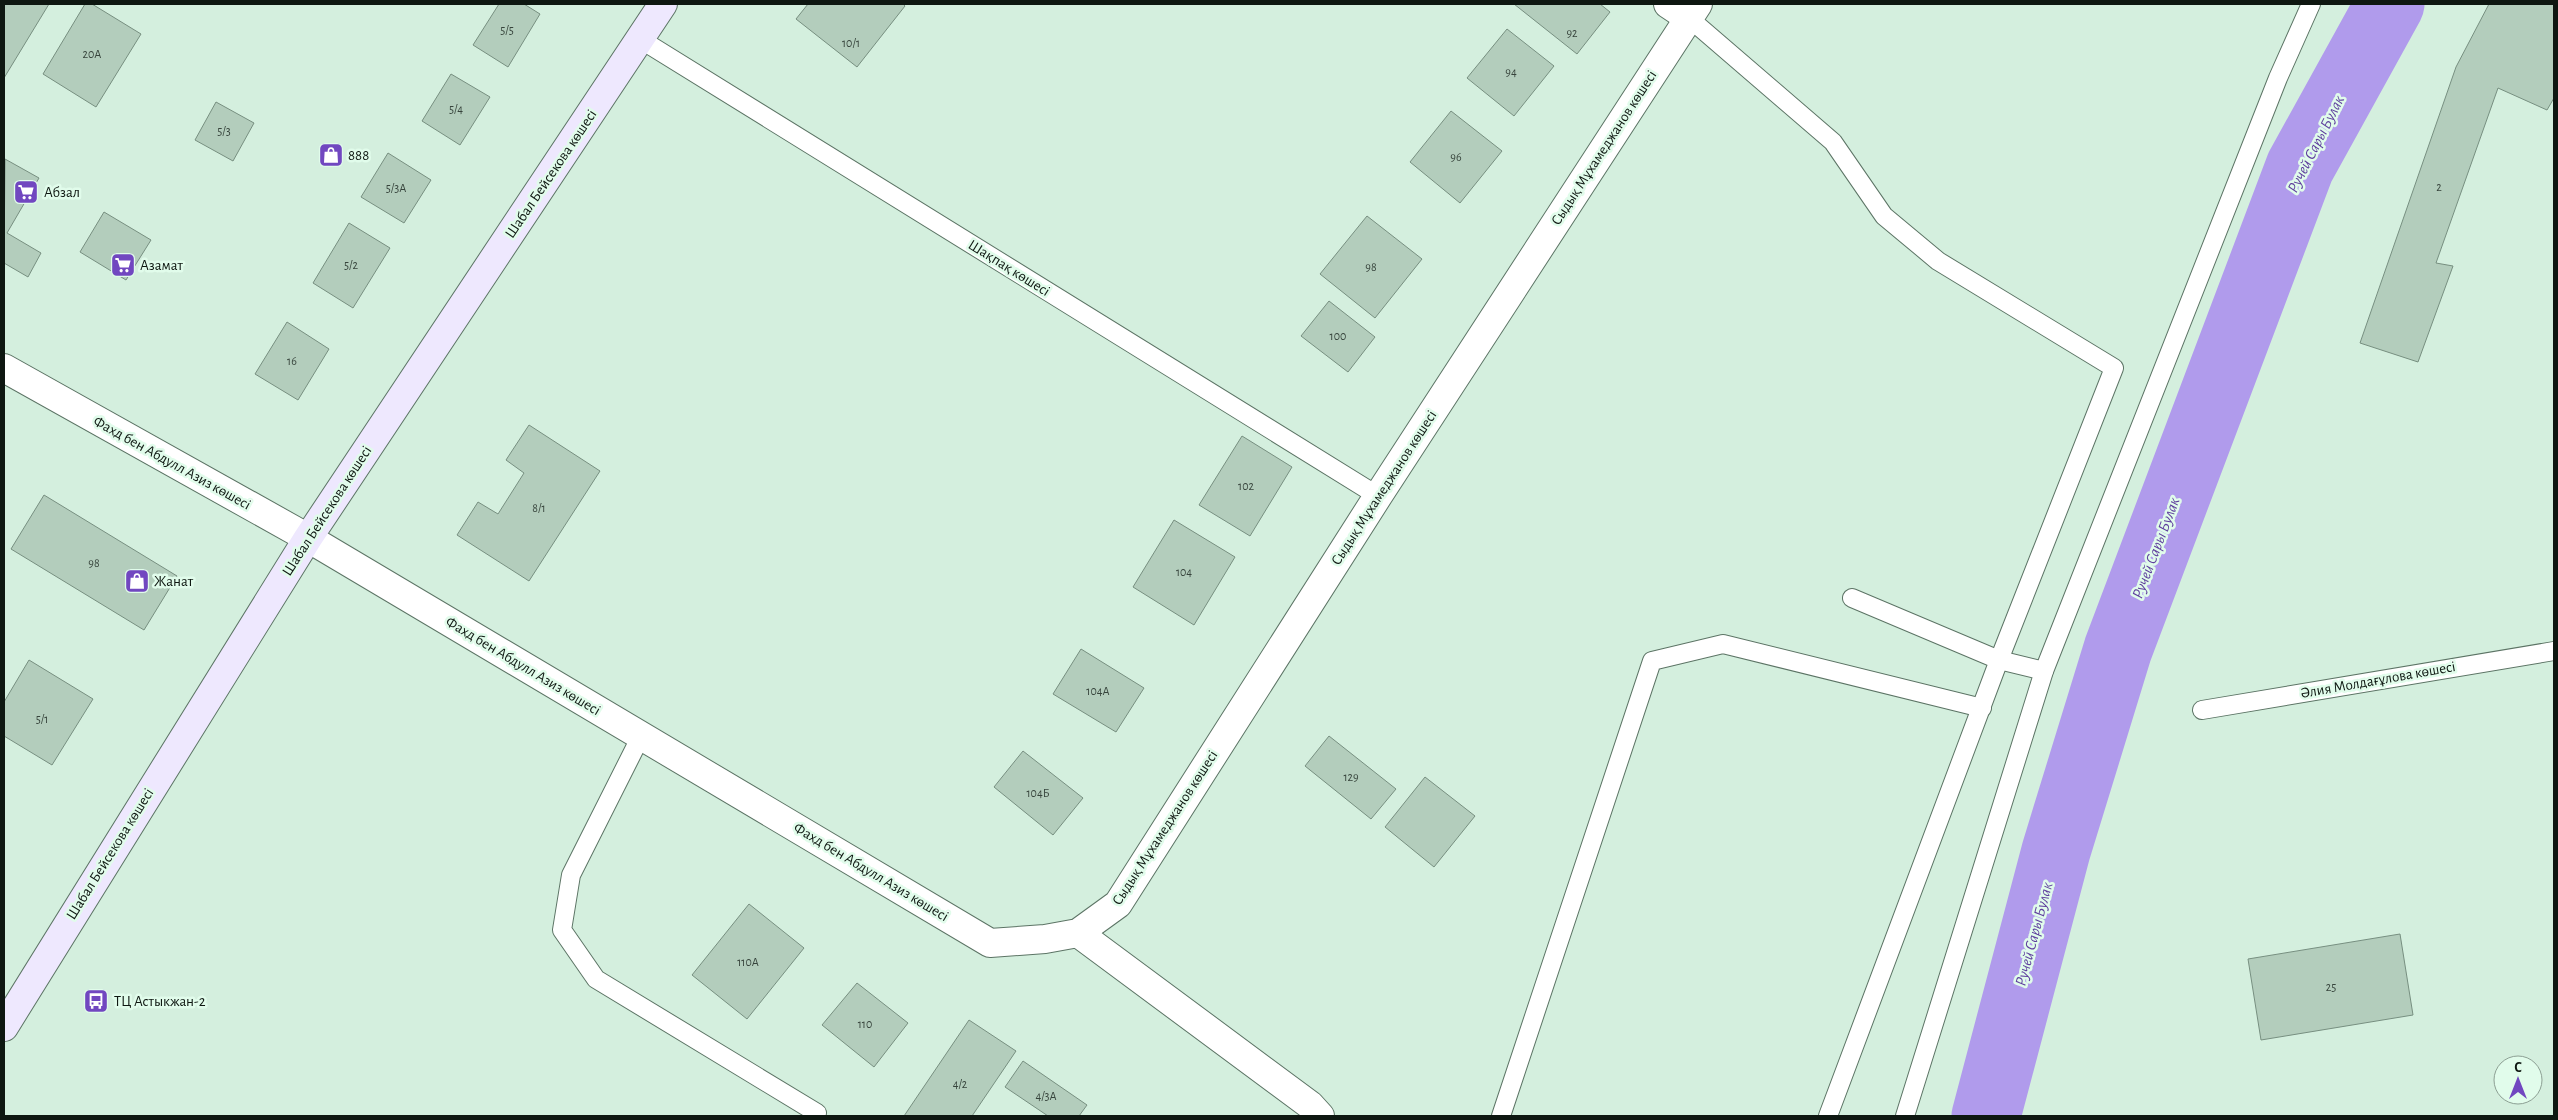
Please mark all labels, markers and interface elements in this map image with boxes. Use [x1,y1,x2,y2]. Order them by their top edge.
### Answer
house number: 5/5 [500,24,514,36]
house number: 92 [1566,27,1578,39]
house number: 10/1 [842,37,860,49]
house number: 20А [83,48,101,60]
house number: 94 [1505,66,1517,78]
street label: Сыдық Мұхамеджанов көшесі [1548,68,1660,228]
water label: Ручей Сары Булак [2285,93,2348,196]
house number: 5/4 [449,103,463,115]
street label: Шабал Бейсекова көшесі [502,107,600,241]
house number: 5/3 [217,125,231,137]
shop icon: 888 [318,142,344,168]
place label: 888 [348,148,369,163]
house number: 96 [1450,151,1462,163]
supermarket icon: Абзал [13,179,39,205]
house number: 2 [2436,181,2442,193]
house number: 5/3А [386,182,406,194]
place label: Абзал [44,185,80,200]
street label: Шақпақ көшесі [966,237,1052,299]
supermarket icon: Азамат [110,252,136,278]
place label: Азамат [140,258,183,273]
house number: 5/2 [344,259,358,271]
house number: 98 [1365,261,1377,273]
house number: 100 [1330,330,1346,342]
house number: 16 [287,355,297,367]
street label: Сыдық Мұхамеджанов көшесі [1328,408,1440,568]
street label: Фахд бен Абдулл Азиз көшесі [91,413,253,513]
street label: Шабал Бейсекова көшесі [279,443,375,579]
house number: 102 [1238,480,1254,492]
water label: Ручей Сары Булак [2129,495,2184,601]
house number: 8/1 [532,502,546,514]
house number: 98 [88,557,100,569]
house number: 104 [1176,566,1192,578]
shop icon: Жанат [124,568,150,594]
place label: Жанат [154,574,194,589]
street label: Фахд бен Абдулл Азиз көшесі [443,614,603,718]
street label: Әлия Молдағұлова көшесі [2299,659,2457,701]
house number: 104А [1086,685,1110,697]
house number: 5/1 [36,713,48,725]
street label: Сыдық Мұхамеджанов көшесі [1109,748,1221,908]
house number: 129 [1343,771,1359,783]
street label: Шабал Бейсекова көшесі [63,786,157,922]
house number: 104Б [1026,787,1050,799]
street label: Фахд бен Абдулл Азиз көшесі [791,820,951,924]
water label: Ручей Сары Булак [2012,880,2057,988]
house number: 110А [737,956,759,968]
house number: 25 [2326,981,2336,993]
bus stop icon: ТЦ Астыкжан-2 [83,988,109,1014]
place label: ТЦ Астыкжан-2 [114,994,206,1009]
house number: 110 [858,1018,872,1030]
north arrow [2493,1055,2543,1105]
text: С [2514,1061,2522,1075]
house number: 4/2 [953,1078,968,1090]
house number: 4/3А [1035,1090,1057,1102]

